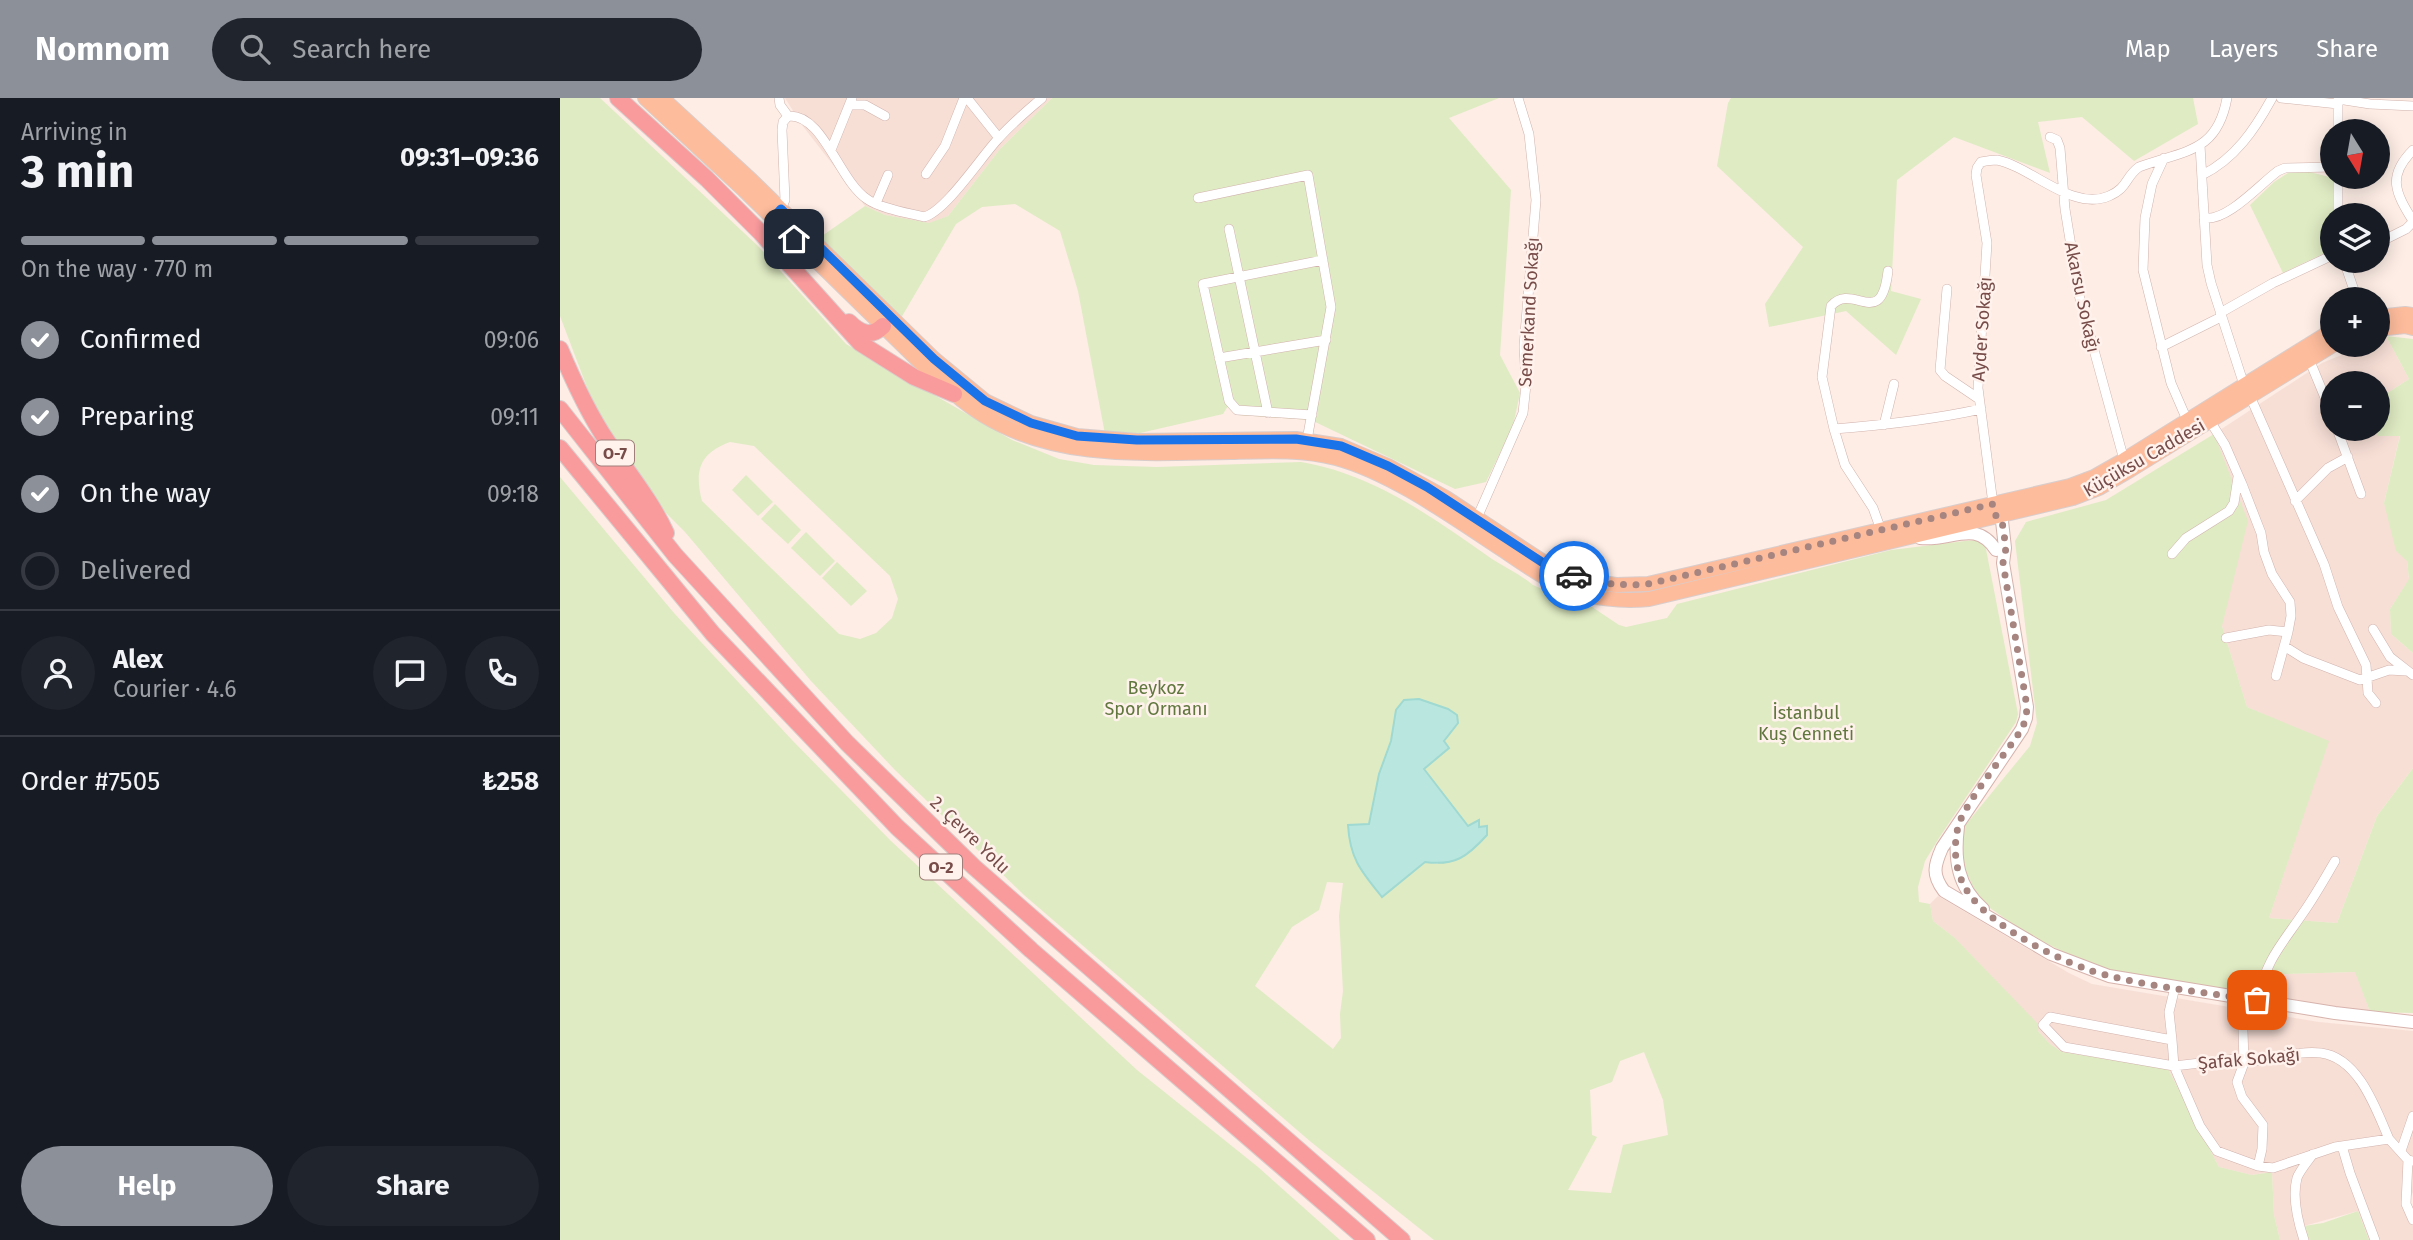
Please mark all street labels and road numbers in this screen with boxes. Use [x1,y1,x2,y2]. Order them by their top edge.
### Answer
street label: Semerkand Sokağı [1514,237,1544,387]
street label: Akarsu Sokağı [2060,240,2104,354]
street label: Ayder Sokağı [1967,276,1997,382]
street label: Küçüksu Caddesi [2079,414,2209,502]
road number: O-7 [596,440,634,466]
street label: 2. Çevre Yolu [926,792,1014,878]
road number: O-2 [920,854,962,880]
street label: Şafak Sokağı [2197,1044,2301,1074]

